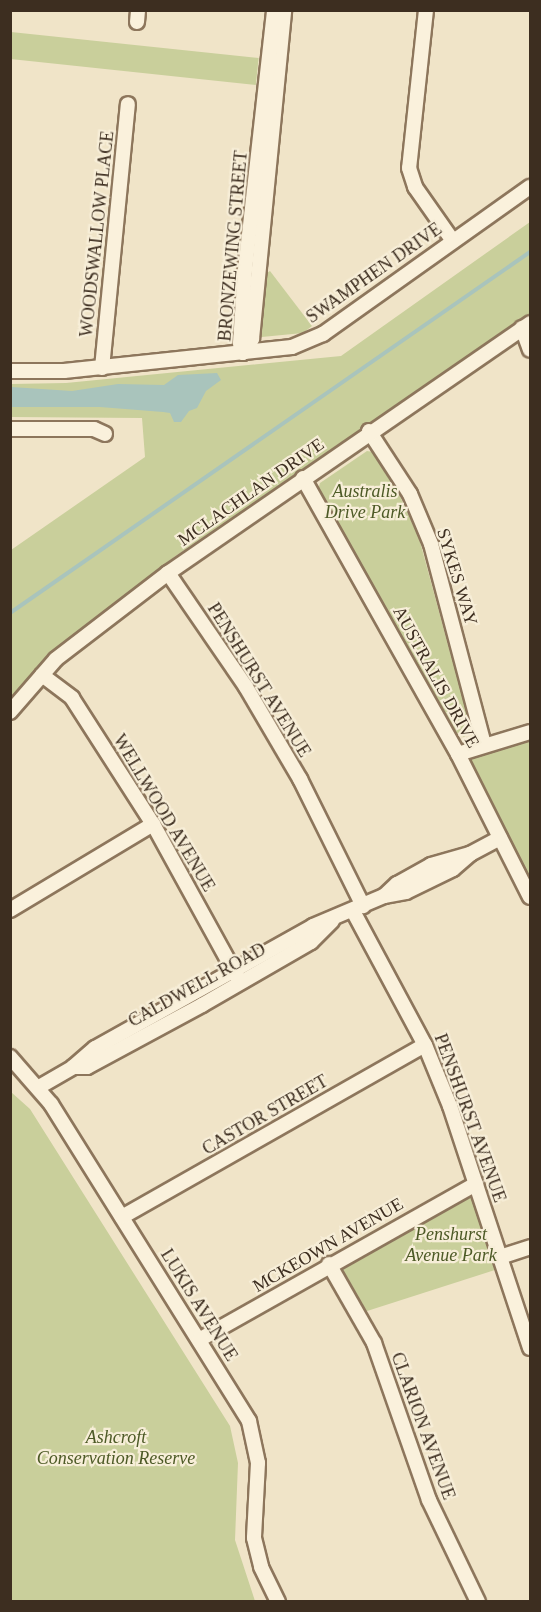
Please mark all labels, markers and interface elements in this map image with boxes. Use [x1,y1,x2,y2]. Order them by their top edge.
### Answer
street label: WOODSWALLOW PLACE [75,130,119,338]
street label: BRONZEWING STREET [214,150,252,342]
street label: SWAMPHEN DRIVE [302,218,446,328]
street label: MCLACHLAN DRIVE [174,433,328,551]
park label: Australis Drive Park [325,481,405,524]
street label: SYKES WAY [432,526,482,628]
street label: PENSHURST AVENUE [202,598,316,762]
street label: AUSTRALIS DRIVE [388,602,484,752]
street label: WELLWOOD AVENUE [108,730,220,896]
street label: CALDWELL ROAD [124,938,270,1032]
street label: PENSHURST AVENUE [429,1030,511,1206]
street label: CASTOR STREET [198,1070,332,1160]
street label: MCKEOWN AVENUE [248,1193,408,1297]
park label: Penshurst Avenue Park [405,1224,497,1266]
street label: LUKIS AVENUE [156,1245,242,1365]
street label: CLARION AVENUE [386,1349,460,1503]
park label: Ashcroft Conservation Reserve [37,1427,195,1470]

